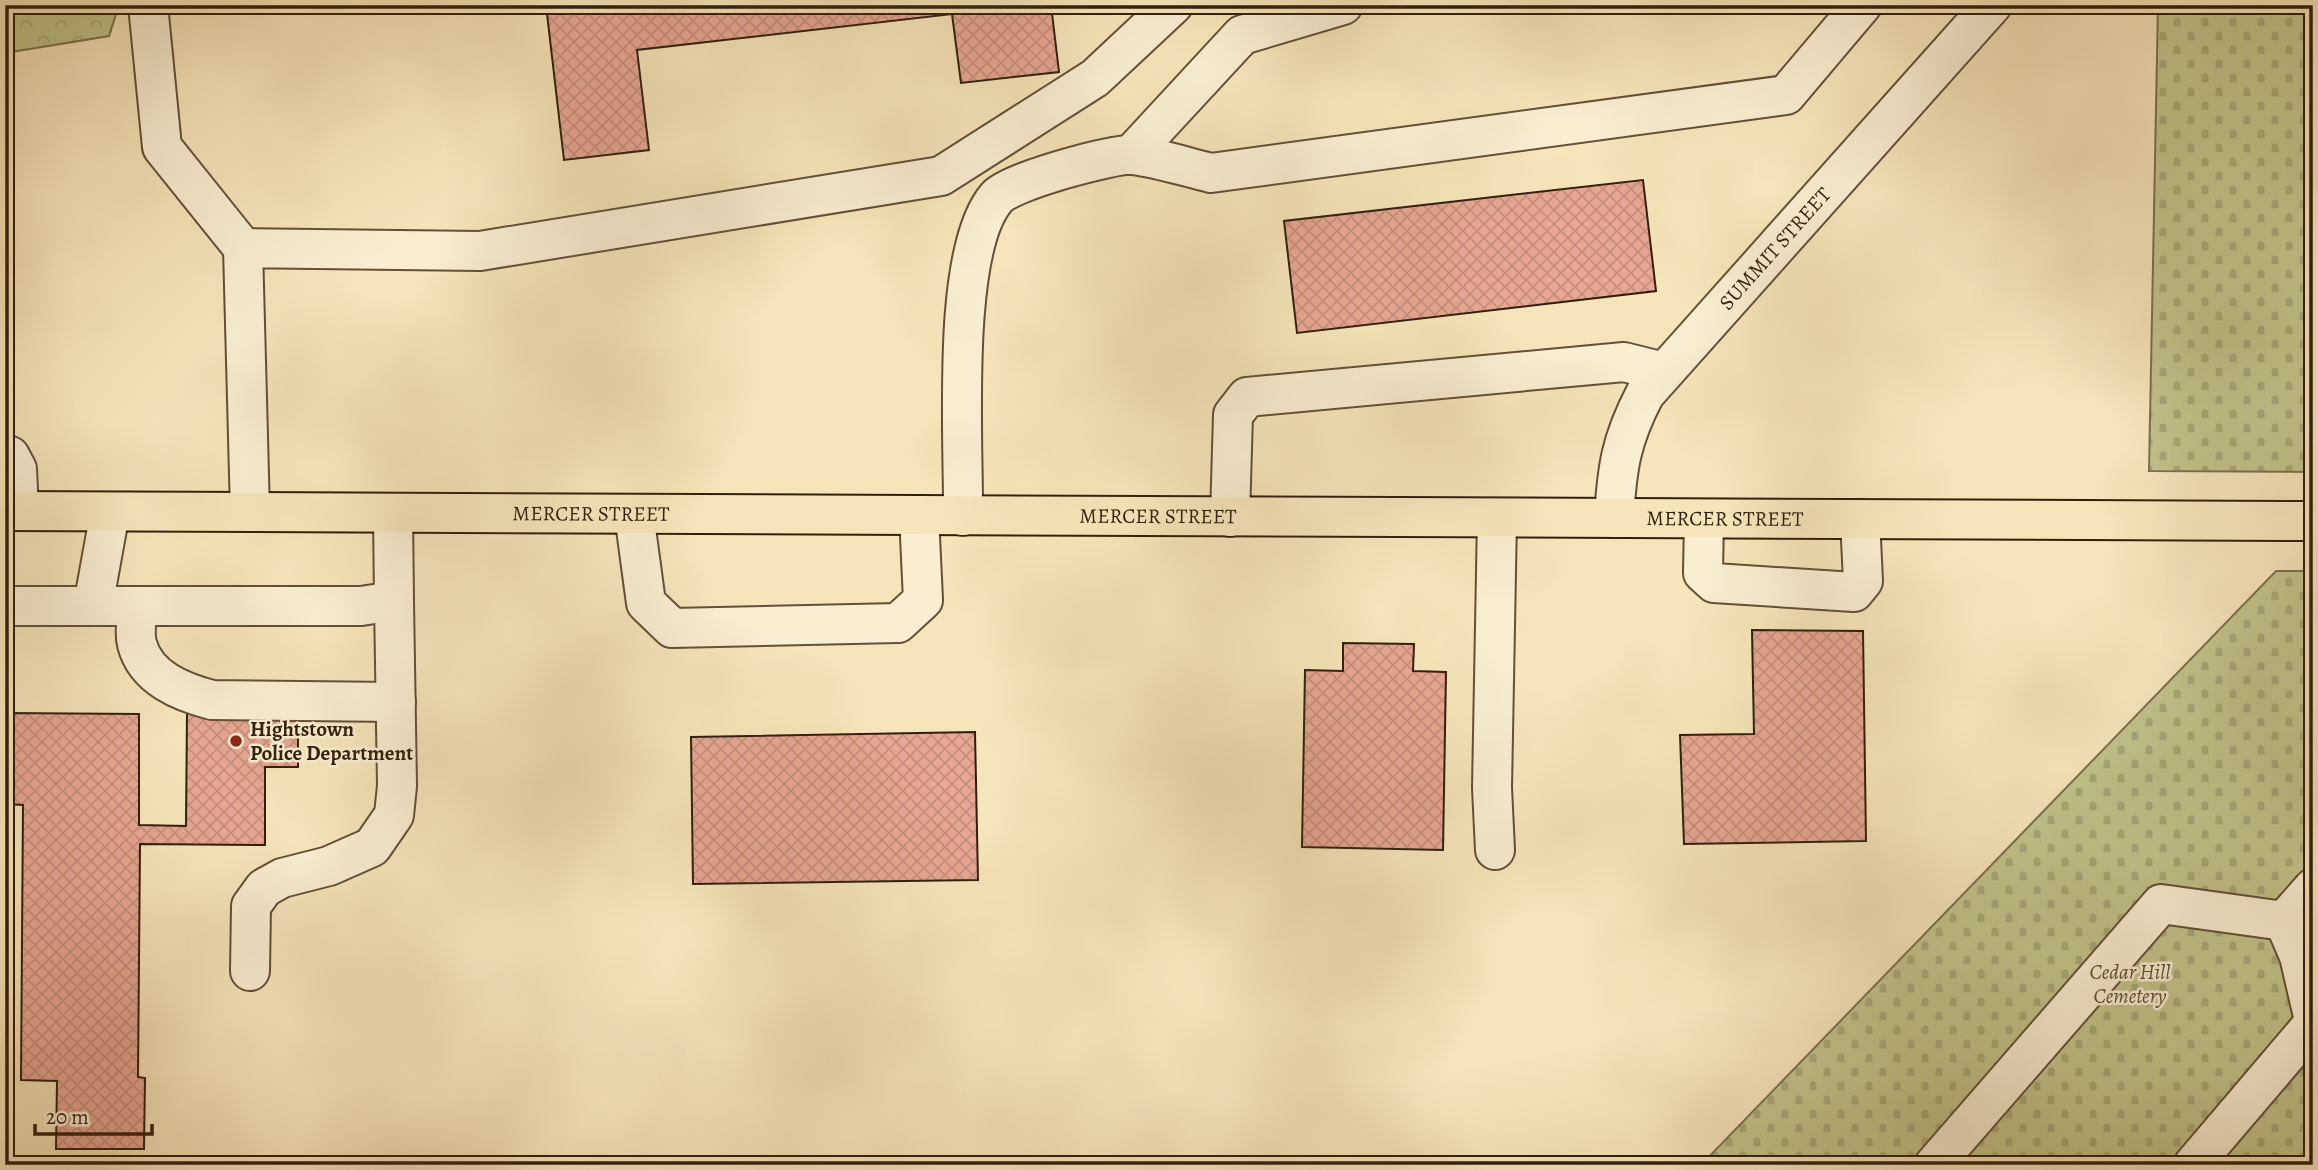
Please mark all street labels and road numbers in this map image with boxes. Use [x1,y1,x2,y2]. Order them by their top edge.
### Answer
street label: SUMMIT STREET [1713,181,1837,316]
street label: MERCER STREET [512,499,670,528]
street label: MERCER STREET [1079,502,1237,530]
street label: MERCER STREET [1646,504,1804,533]

